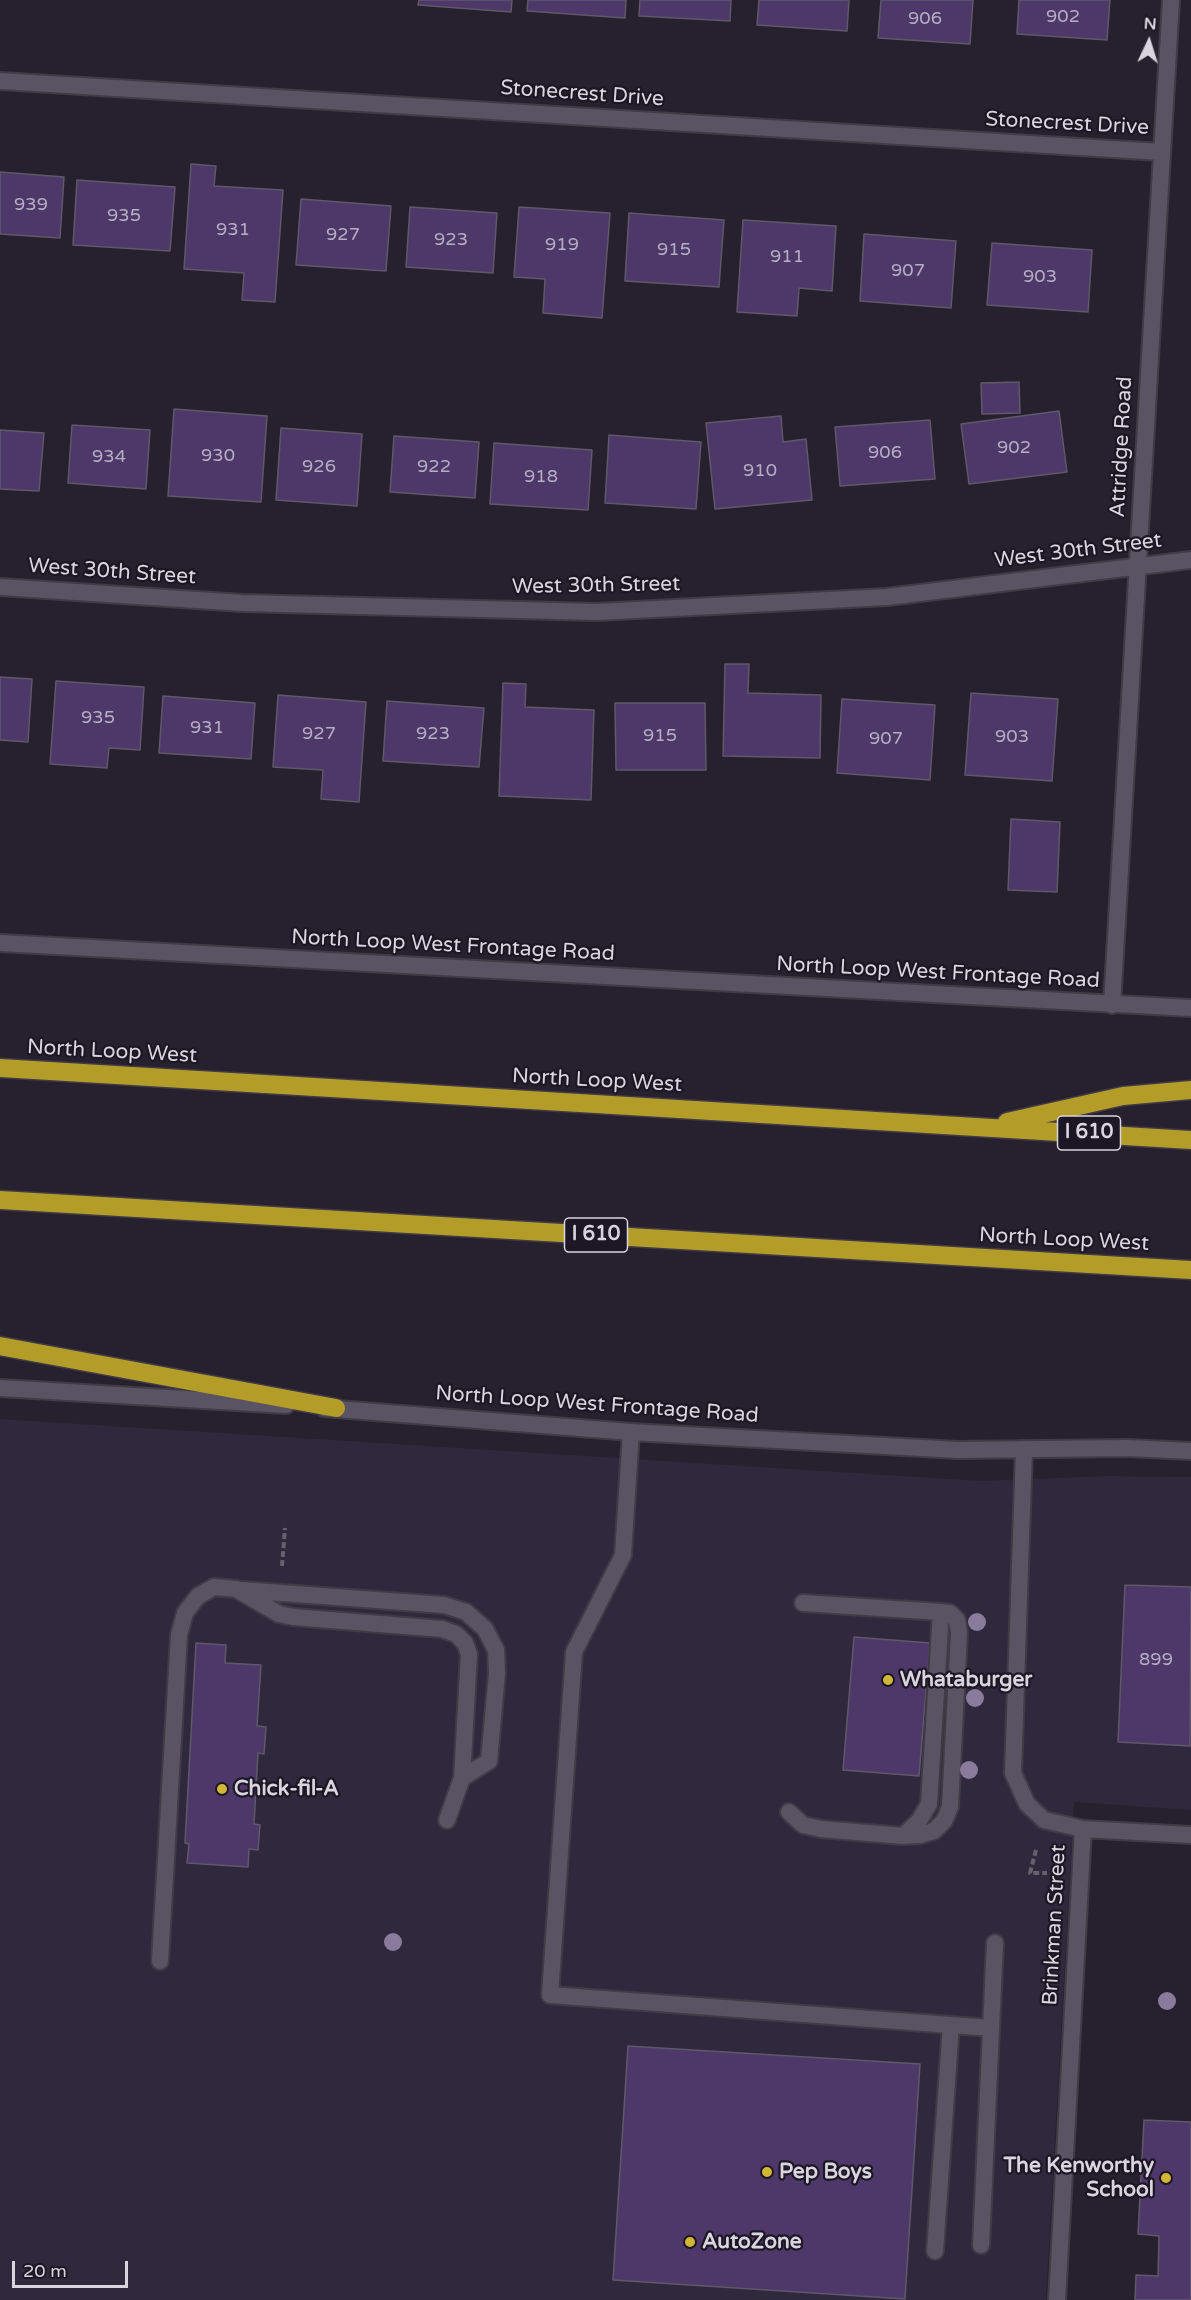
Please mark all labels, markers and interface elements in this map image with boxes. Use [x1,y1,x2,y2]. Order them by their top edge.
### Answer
house number: 902 [1046,6,1080,28]
house number: 906 [908,8,942,30]
north arrow [1119,12,1179,72]
text: N [1143,14,1157,34]
street label: Stonecrest Drive [499,76,665,112]
street label: Stonecrest Drive [985,107,1149,141]
house number: 939 [14,194,48,216]
house number: 935 [107,205,141,227]
house number: 931 [216,219,250,241]
house number: 927 [326,224,360,246]
house number: 923 [434,229,468,251]
house number: 919 [545,234,579,256]
house number: 915 [657,239,691,261]
house number: 911 [770,246,804,268]
house number: 907 [891,260,925,282]
house number: 903 [1023,266,1057,288]
street label: Attridge Road [1106,376,1138,518]
house number: 902 [997,437,1031,459]
house number: 906 [868,442,902,464]
house number: 930 [201,445,235,467]
house number: 934 [92,446,126,468]
house number: 926 [302,456,336,478]
house number: 922 [417,456,451,478]
house number: 910 [743,460,777,482]
house number: 918 [524,466,558,488]
street label: West 30th Street [993,528,1163,574]
street label: West 30th Street [27,554,197,590]
street label: West 30th Street [512,572,680,600]
house number: 935 [81,707,115,729]
house number: 931 [190,717,224,739]
house number: 927 [302,723,336,745]
house number: 923 [416,723,450,745]
house number: 915 [643,725,677,747]
house number: 903 [995,726,1029,748]
house number: 907 [869,728,903,750]
street label: North Loop West Frontage Road [291,925,615,967]
street label: North Loop West Frontage Road [776,952,1100,994]
street label: North Loop West [26,1035,198,1069]
street label: North Loop West [511,1064,683,1098]
road number: I 610 [1058,1116,1120,1150]
road number: I 610 [564,1218,628,1252]
street label: North Loop West [978,1223,1150,1257]
street label: North Loop West Frontage Road [434,1381,760,1429]
house number: 899 [1139,1649,1173,1671]
place label: Whataburger [900,1667,1032,1693]
marker: Whataburger [881,1673,895,1687]
place label: Chick-fil-A [234,1776,339,1802]
marker: Chick-fil-A [215,1782,229,1796]
street label: Brinkman Street [1038,1844,1072,2006]
place label: The Kenworthy School [1003,2153,1154,2203]
place label: Pep Boys [779,2159,872,2185]
marker: Pep Boys [760,2165,774,2179]
marker: The Kenworthy School [1159,2171,1173,2185]
place label: AutoZone [702,2229,802,2255]
marker: AutoZone [683,2235,697,2249]
scale bar [15,2249,130,2287]
text: 20 m [23,2260,67,2282]

